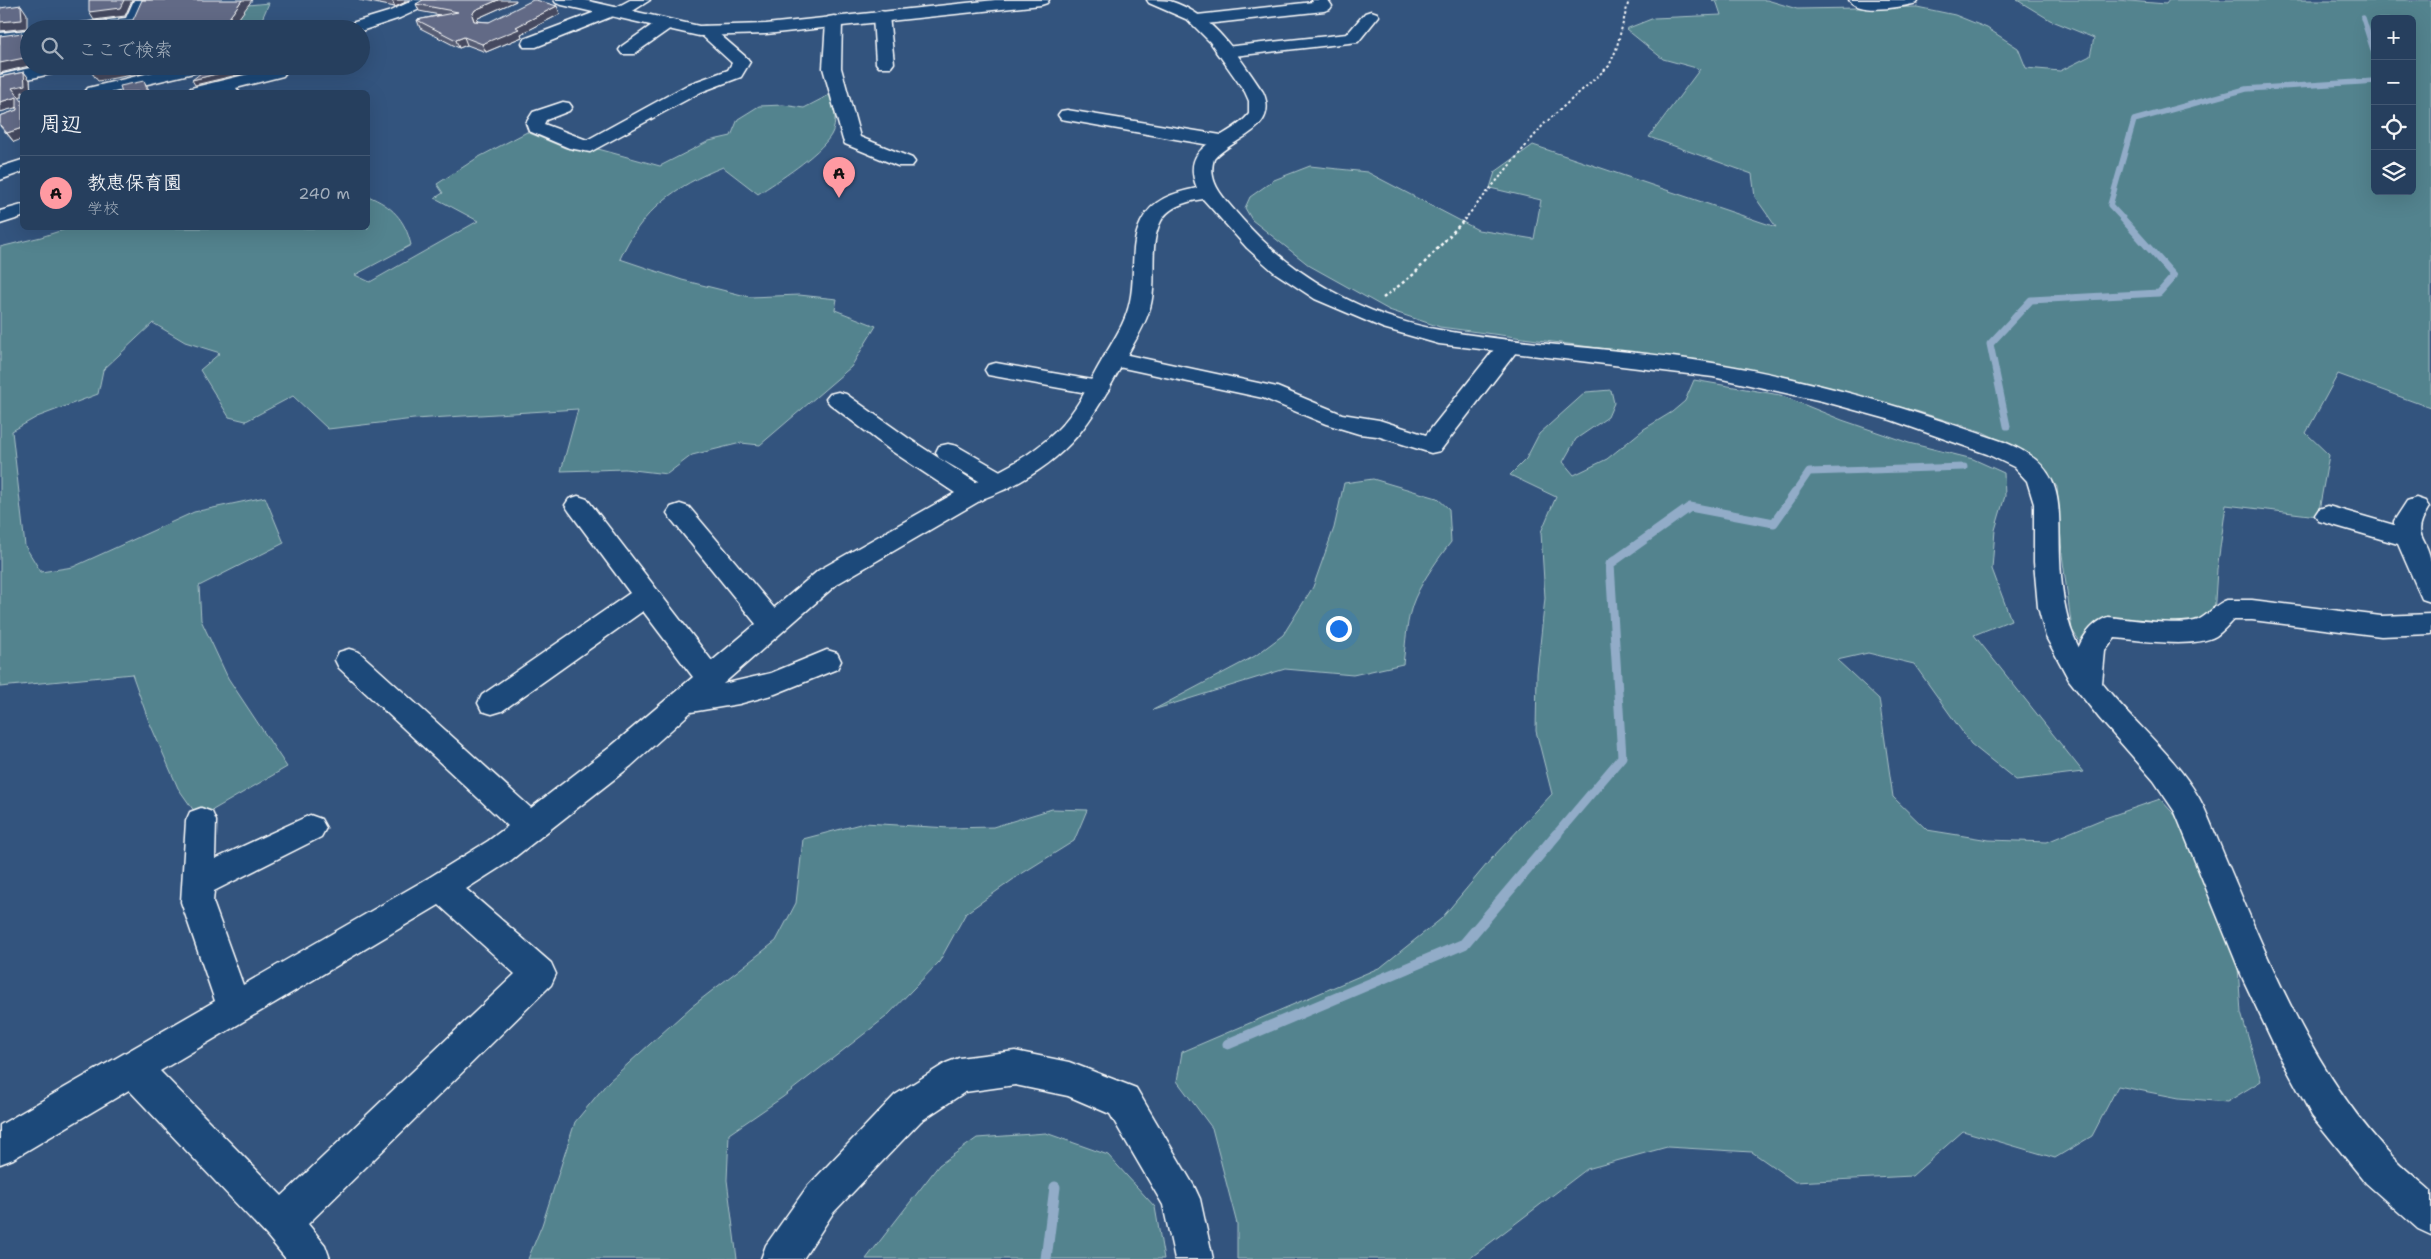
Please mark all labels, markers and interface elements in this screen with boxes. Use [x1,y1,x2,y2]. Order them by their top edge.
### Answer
map controls [2371,15,2416,195]
button: + [2371,15,2416,60]
search box [20,20,370,75]
icon: search [38,34,66,62]
text: ここで検索 [78,37,173,62]
button: − [2371,60,2416,105]
button: locate [2371,105,2416,150]
text: 周辺 [40,110,82,138]
button: layers [2371,150,2416,195]
pin: A [823,157,855,198]
text: 教恵保育園 [87,170,182,195]
text: A [50,183,62,204]
text: 240 m [298,183,350,204]
text: 学校 [87,198,119,219]
your location [1326,616,1352,642]

